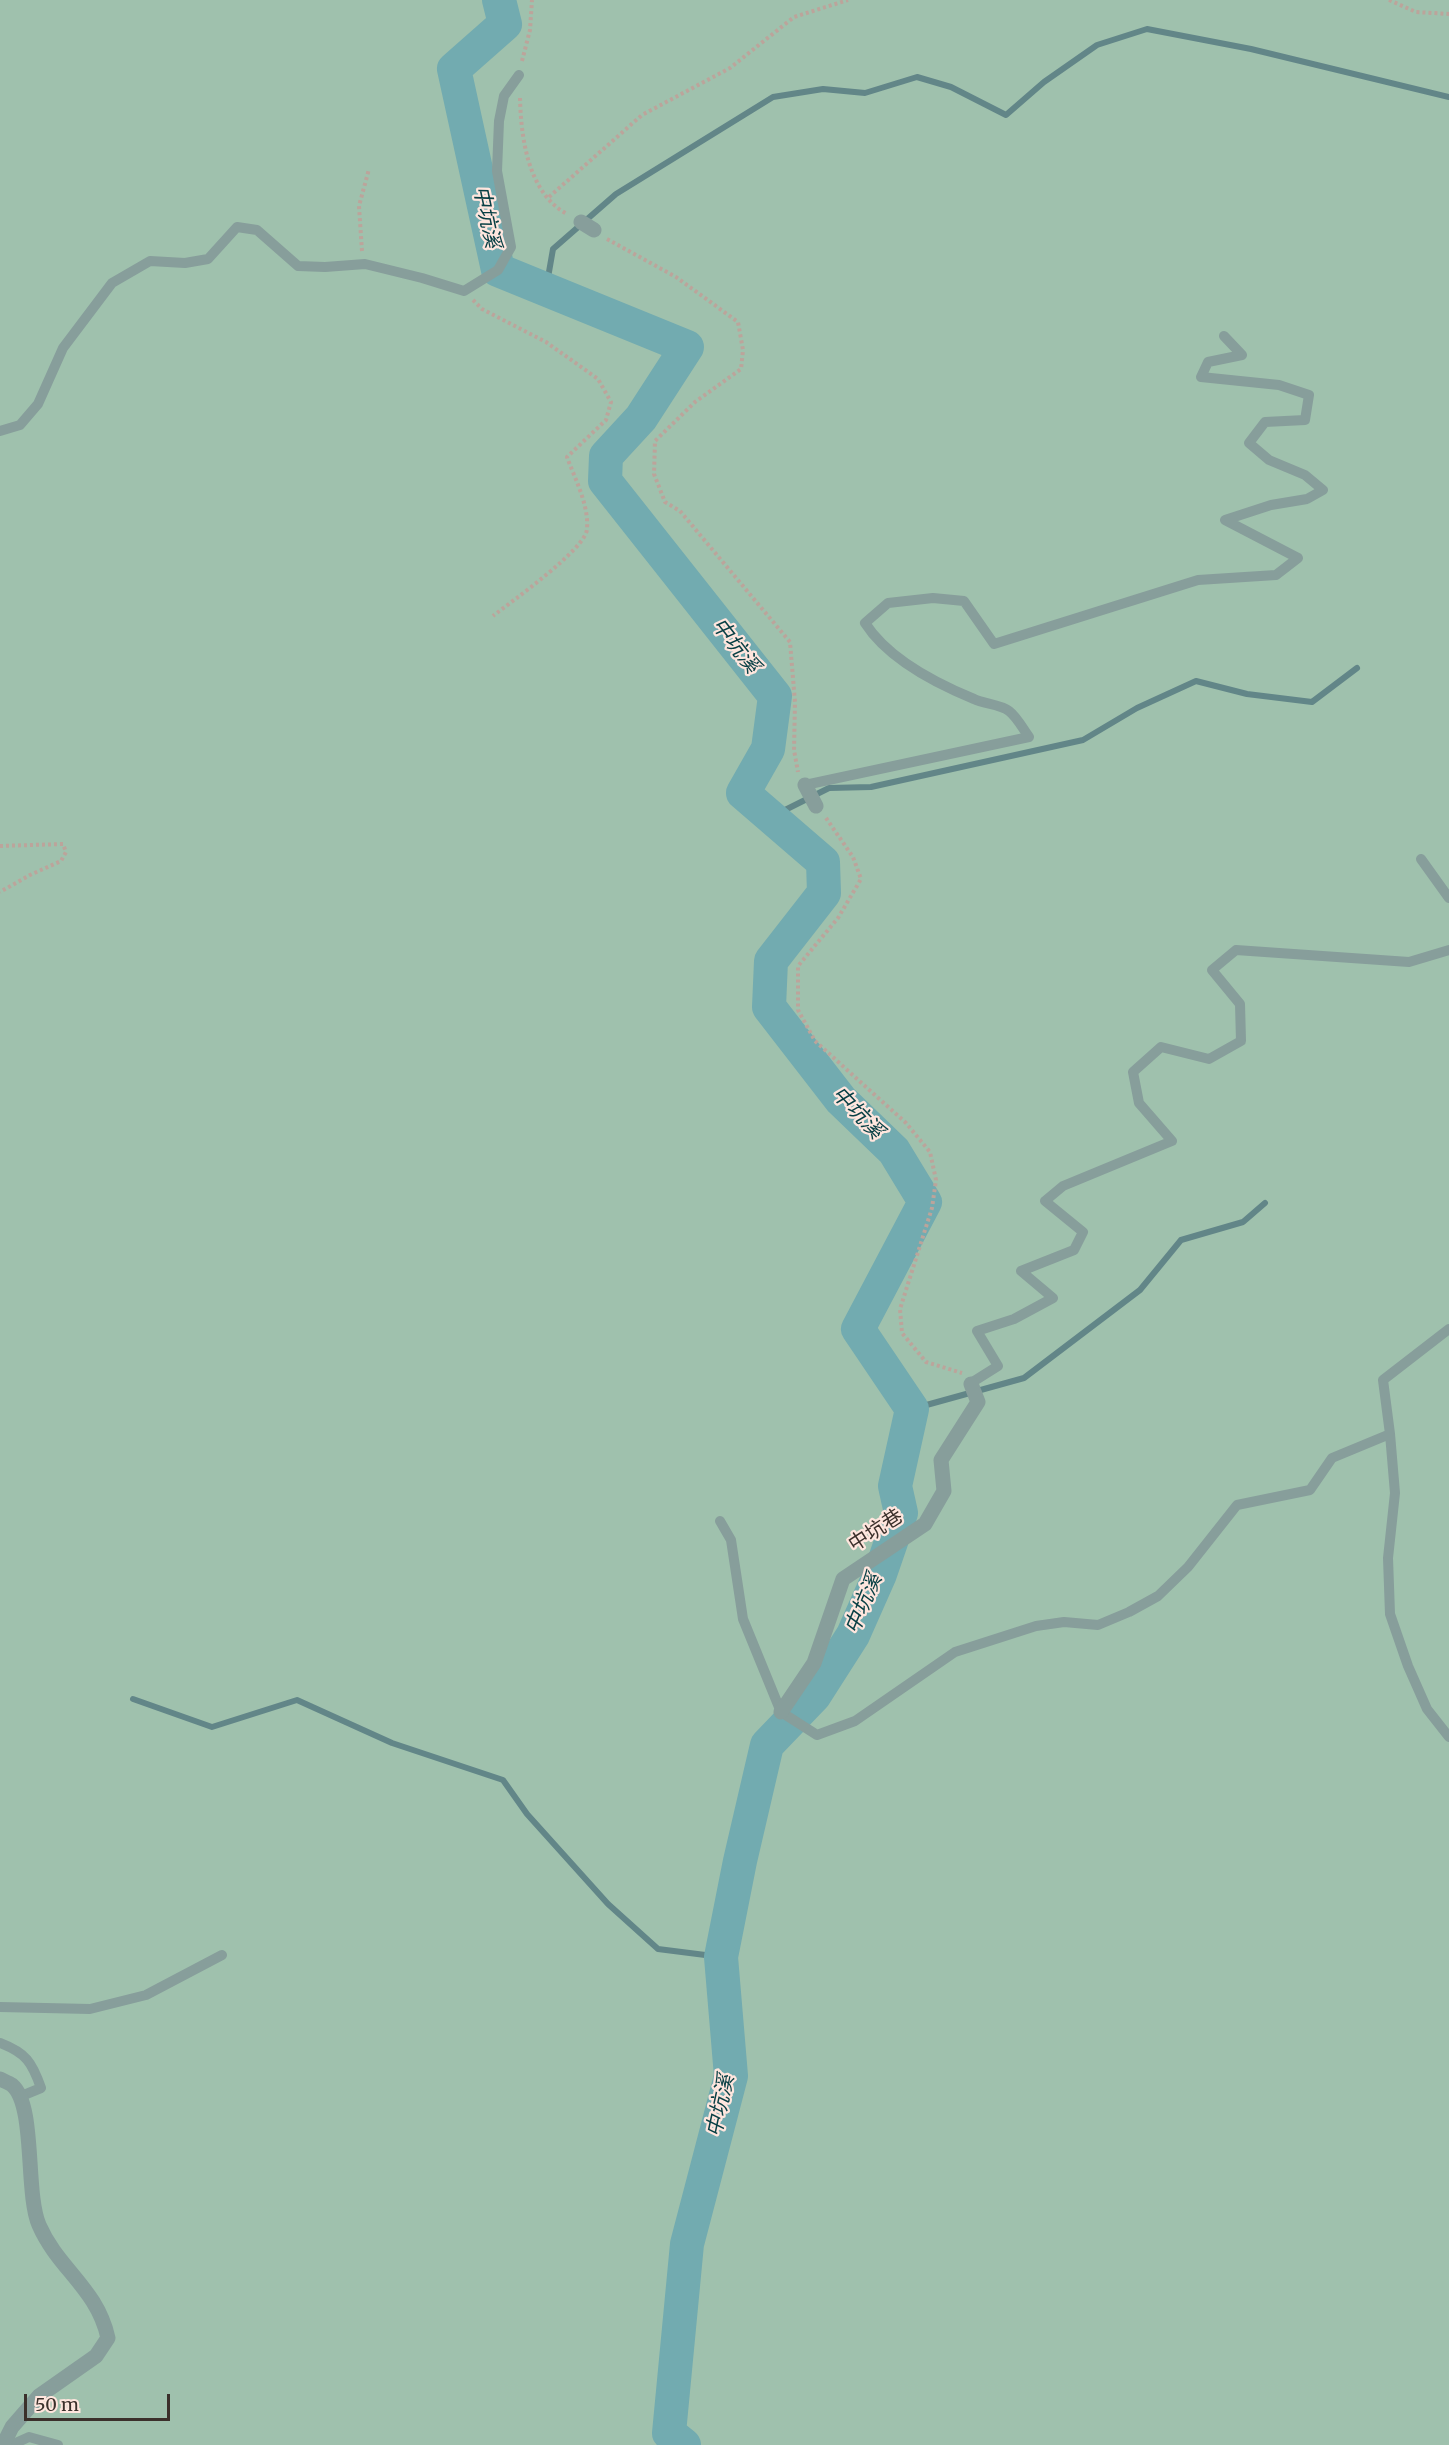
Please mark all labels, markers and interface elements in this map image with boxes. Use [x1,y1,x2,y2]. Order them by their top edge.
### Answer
water label: 中坑溪 [467,184,505,250]
water label: 中坑溪 [706,613,764,679]
water label: 中坑溪 [826,1082,888,1144]
street label: 中坑巷 [844,1505,908,1557]
water label: 中坑溪 [840,1570,888,1638]
water label: 中坑溪 [702,2073,740,2139]
scale bar [27,2382,172,2420]
text: 50 m [35,2393,79,2416]

